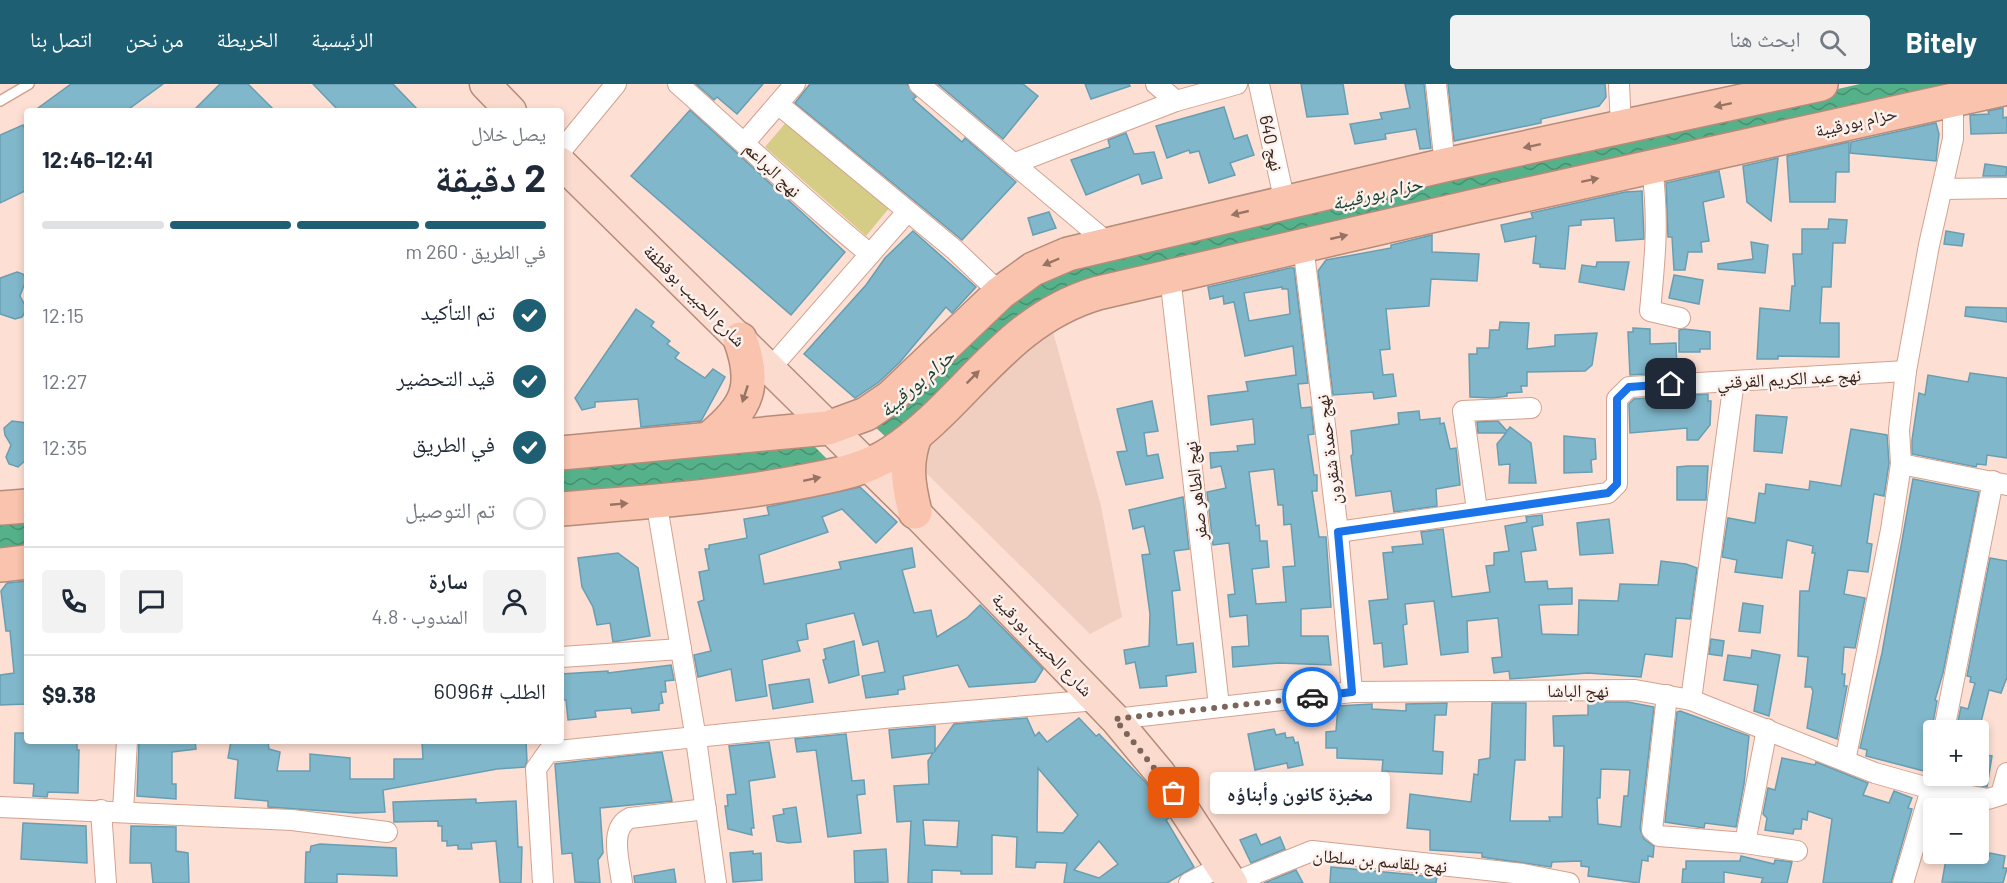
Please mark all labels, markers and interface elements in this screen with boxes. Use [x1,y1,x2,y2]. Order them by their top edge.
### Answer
search box [1450,15,1870,69]
text: ابحث هنا [1729,25,1801,51]
text: Bitely [1906,25,1977,59]
text: اتصل بنا [30,26,92,51]
text: من نحن [125,26,183,51]
text: الخريطة [216,26,278,51]
text: الرئيسية [311,26,374,51]
icon: search [1816,26,1849,59]
one-way arrow [1713,101,1732,110]
street label: حزام بورقيبة [1813,101,1899,143]
street label: نهج 640 [1253,113,1289,174]
text: يصل خلال [471,121,546,145]
street label: نهج البراعم [738,136,806,203]
one-way arrow [1522,142,1541,151]
text: 12:41–12:46 [42,146,153,172]
text: 2 دقيقة [434,153,546,200]
water label: حزام بورقيبة [1329,170,1426,217]
one-way arrow [1581,175,1600,184]
one-way arrow [1230,209,1249,218]
one-way arrow [1329,231,1348,241]
text: في الطريق · 260 m [405,239,546,263]
street label: شارع الحبيب بوقطفة [639,239,751,351]
one-way arrow [1042,257,1060,267]
text: تم التأكيد [421,298,495,324]
icon: check [513,299,546,332]
text: 12:15 [42,303,84,327]
water label: حزام بورقيبة [873,342,961,424]
pin [1645,358,1696,409]
street label: نهج عبد الكريم القرقني [1716,363,1862,397]
text: قيد التحضير [397,364,495,390]
icon: check [513,365,546,398]
icon: home [1654,367,1687,400]
text: 12:27 [42,369,87,393]
one-way arrow [965,371,979,385]
one-way arrow [740,385,749,403]
street label: نهج حمدة شقرون [1310,393,1348,506]
text: في الطريق [412,430,495,456]
icon: check [513,431,546,464]
text: 12:35 [42,435,87,459]
street label: نهج الطاهر صفر [1179,440,1213,543]
one-way arrow [803,474,822,483]
text: تم التوصيل [405,496,495,522]
one-way arrow [610,499,629,509]
text: سارة [429,567,468,593]
button: phone [42,570,105,633]
button: chat [120,570,183,633]
button: person [483,570,546,633]
street label: شارع الحبيب بورقيبة [987,588,1098,701]
text: المندوب · 4.8 [371,604,468,628]
courier [1282,667,1342,727]
text: الطلب #6096 [433,677,546,703]
street label: نهج الباشا [1547,679,1609,703]
text: $9.38 [42,681,96,707]
icon: car [1296,681,1329,714]
map controls [1923,720,1989,864]
button: + [1923,720,1989,786]
pin [1148,767,1199,818]
callout: مخبزة كانون وأبناؤه [1210,772,1390,814]
icon: bag [1157,776,1190,809]
text: مخبزة كانون وأبناؤه [1227,781,1373,805]
button: − [1923,798,1989,864]
street label: نهج بلقاسم بن سلطان [1312,843,1448,879]

